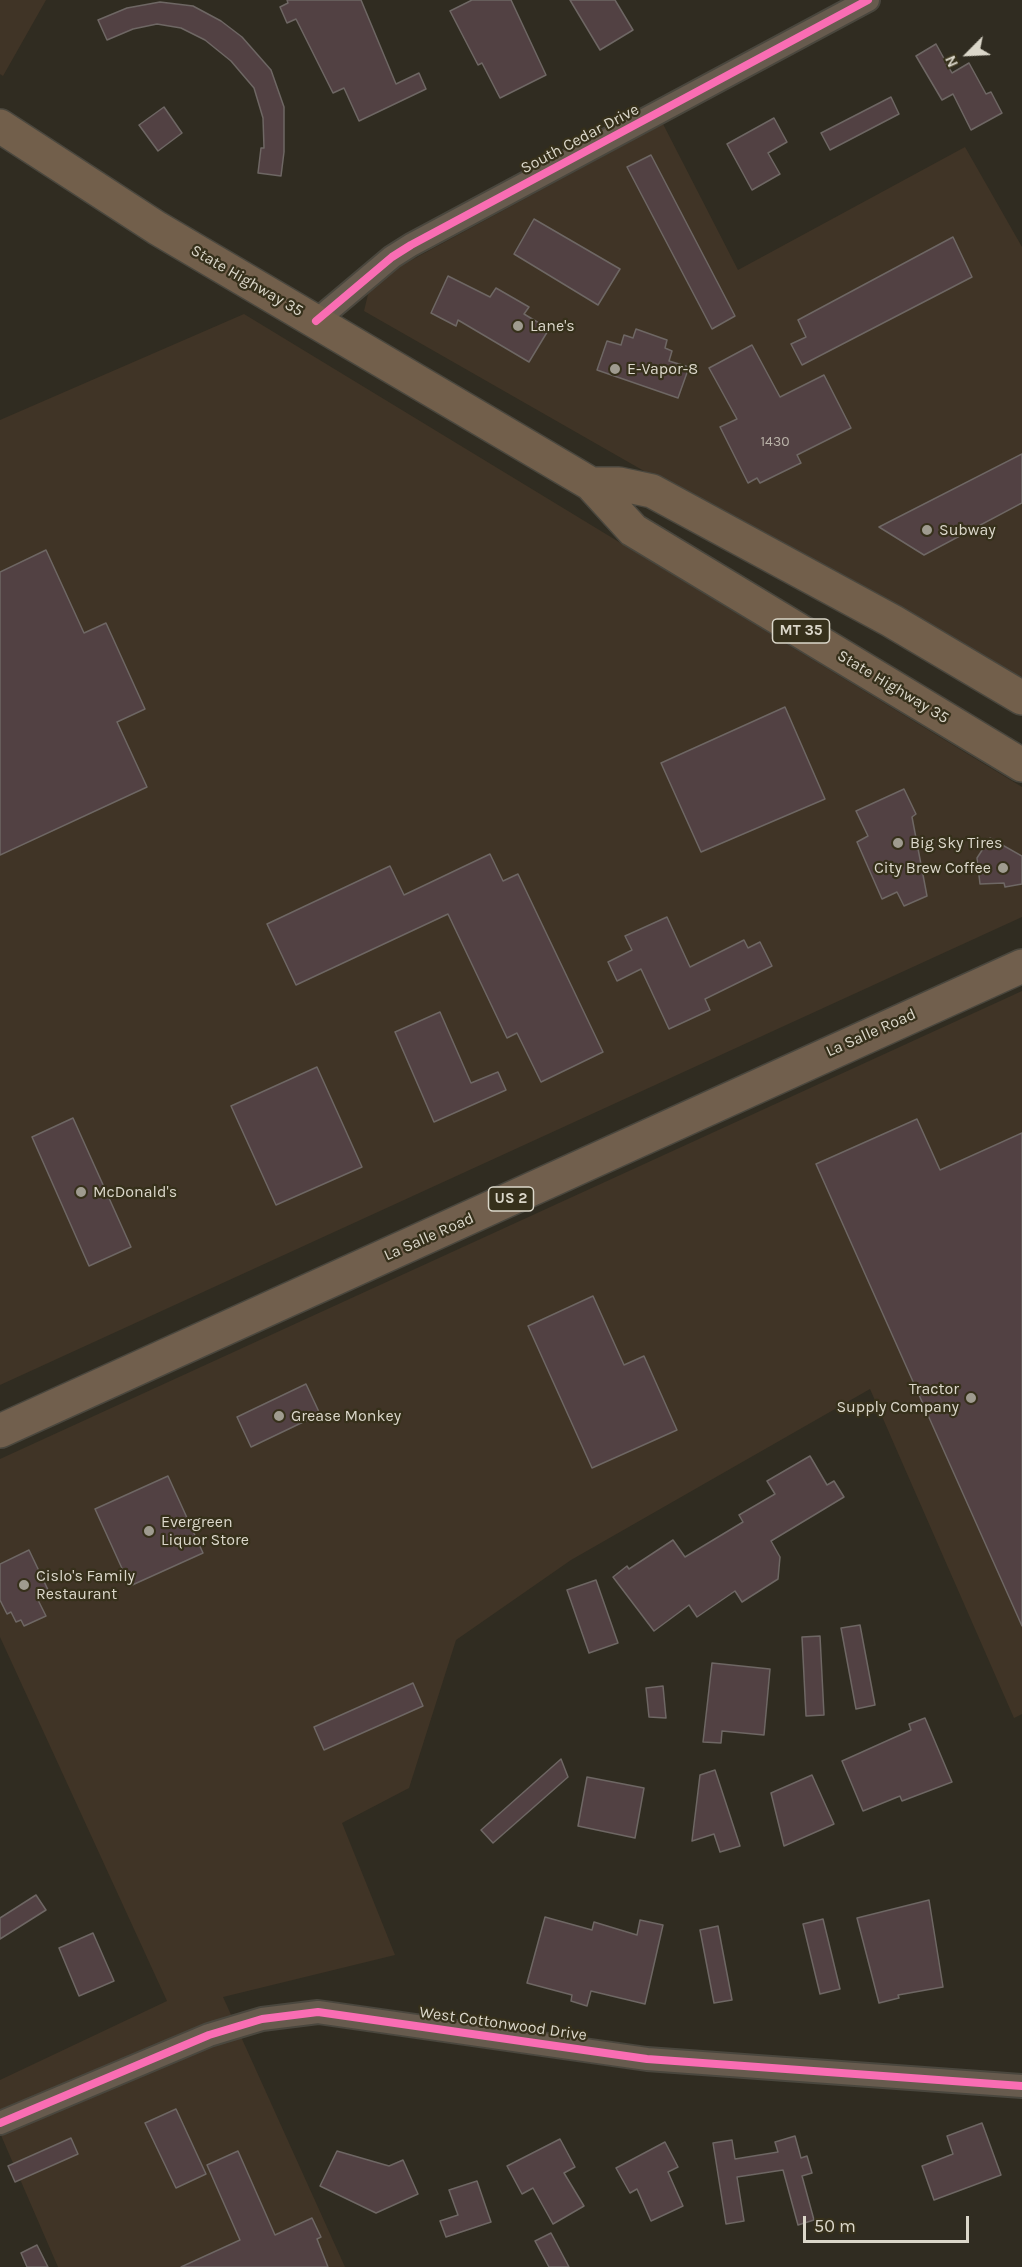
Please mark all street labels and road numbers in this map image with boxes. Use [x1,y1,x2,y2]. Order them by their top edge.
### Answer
street label: South Cedar Drive [518,100,642,178]
street label: State Highway 35 [187,241,307,321]
road number: MT 35 [772,619,830,643]
street label: State Highway 35 [834,646,952,728]
street label: La Salle Road [823,1005,919,1061]
road number: US 2 [488,1187,534,1211]
street label: La Salle Road [381,1209,477,1265]
street label: West Cottonwood Drive [418,2003,588,2045]

